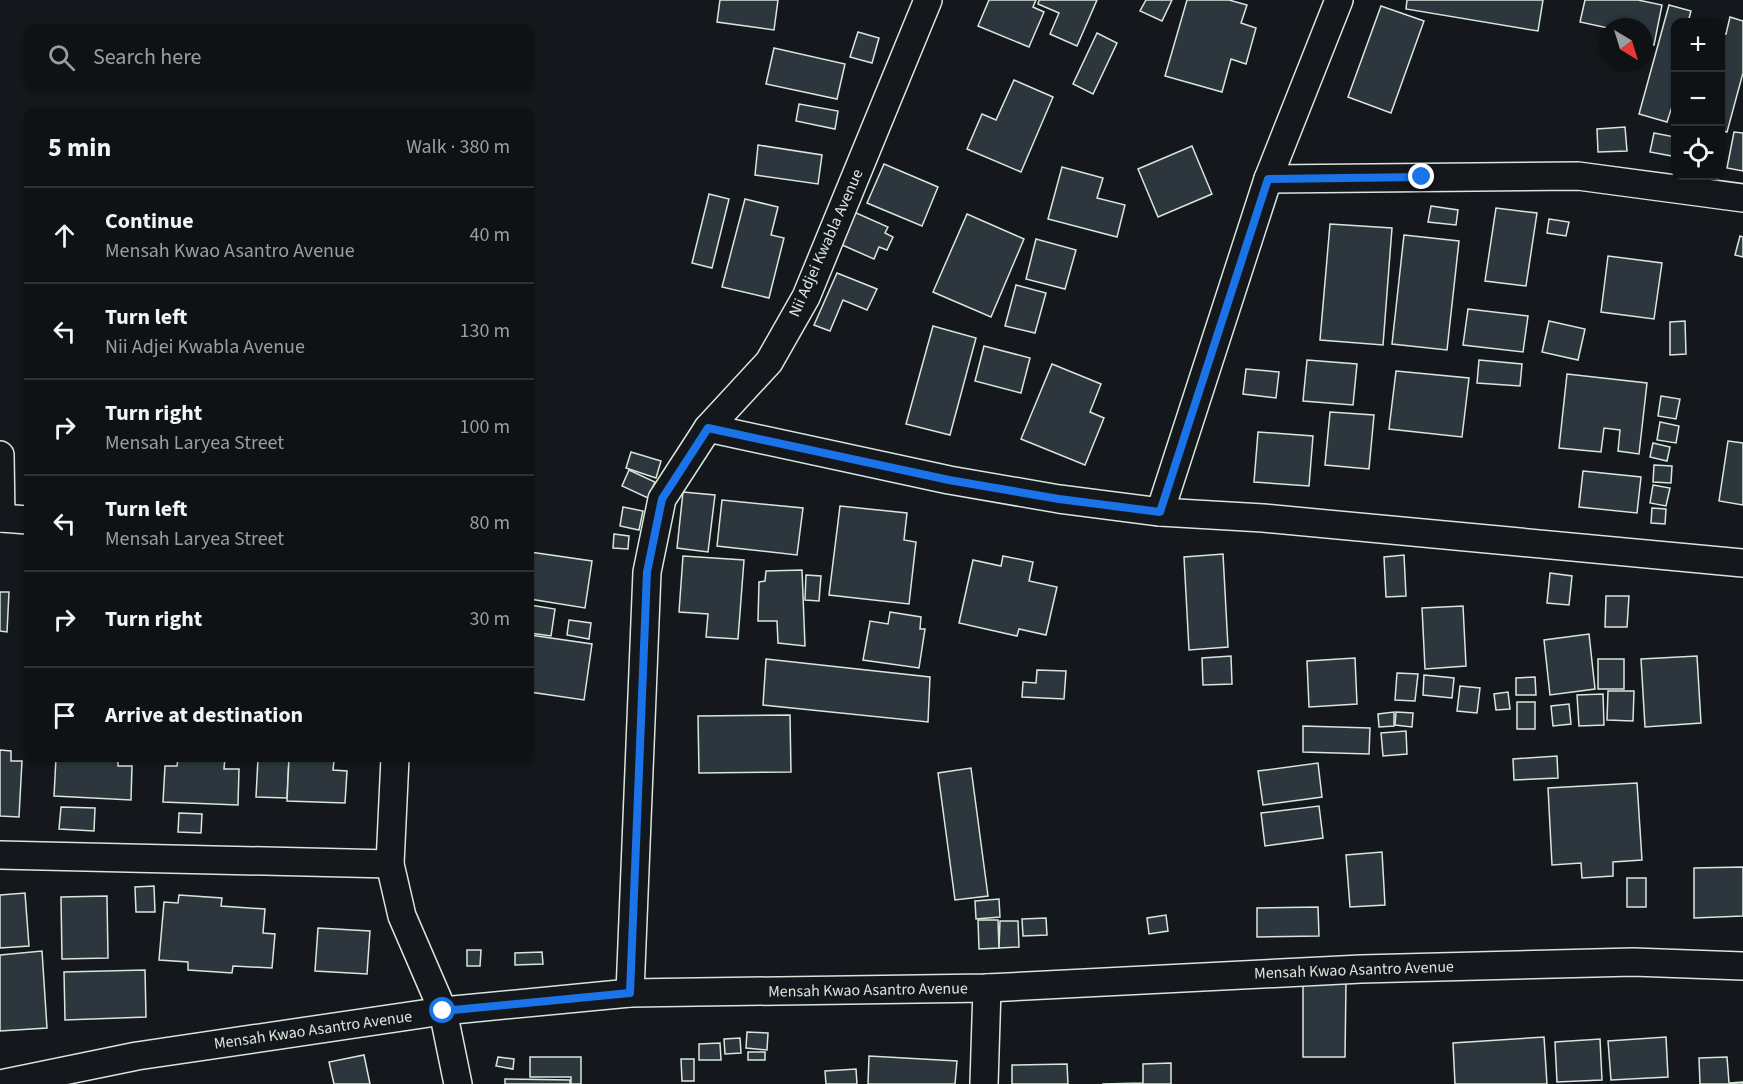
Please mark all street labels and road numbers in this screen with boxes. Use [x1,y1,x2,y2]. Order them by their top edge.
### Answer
street label: Nii Adjei Kwabla Avenue [783,165,869,321]
street label: Mensah Kwao Asantro Avenue [1254,956,1454,984]
street label: Mensah Kwao Asantro Avenue [768,977,968,1003]
street label: Mensah Kwao Asantro Avenue [213,1005,414,1055]

